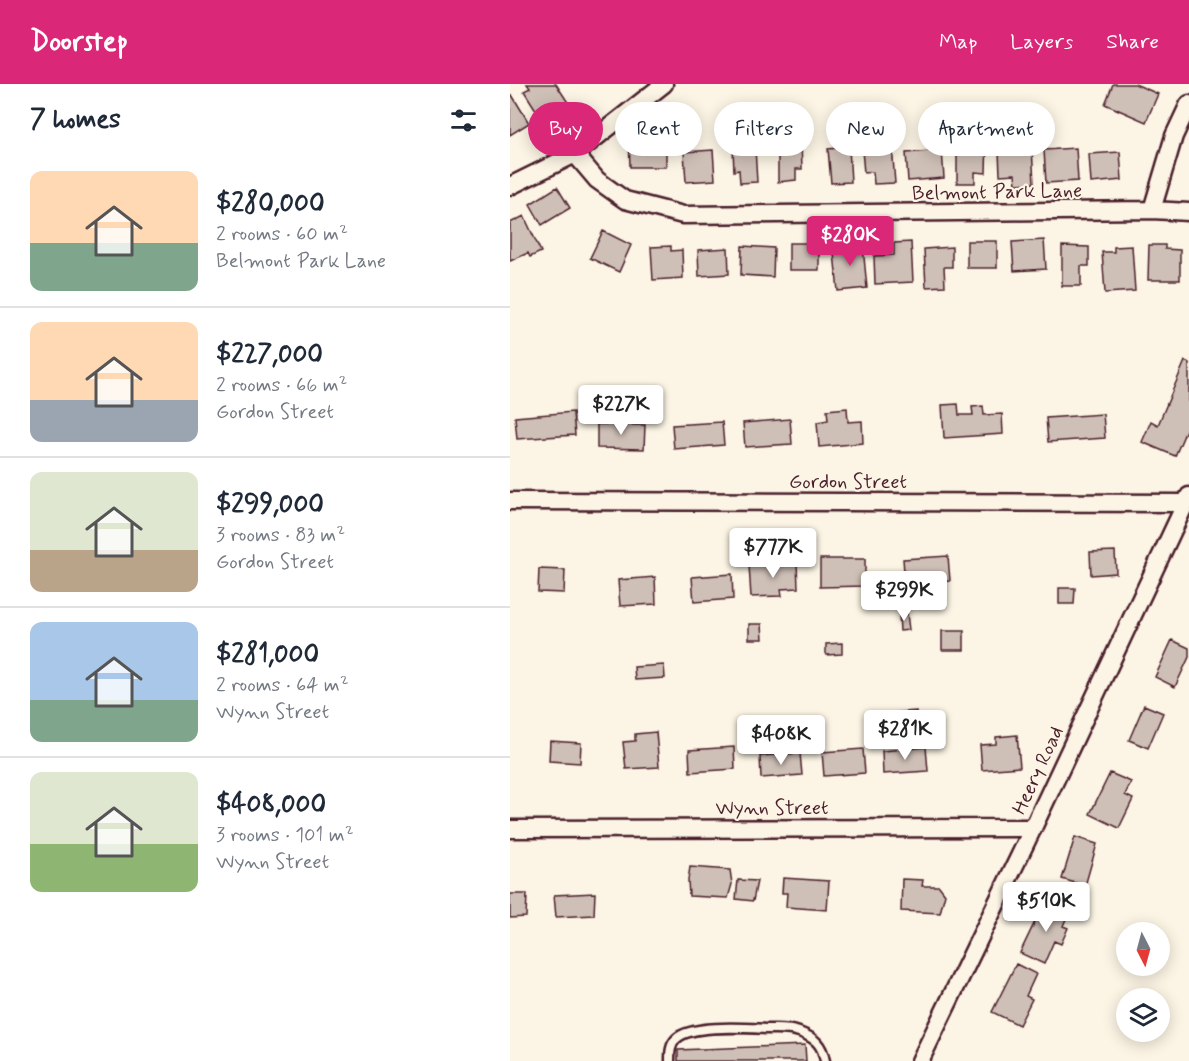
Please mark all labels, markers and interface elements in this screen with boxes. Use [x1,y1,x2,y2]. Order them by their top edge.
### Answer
text: Doorstep [30,24,128,61]
text: Map [939,28,977,56]
text: Layers [1010,28,1073,56]
text: Share [1106,28,1159,56]
chip: Buy [528,102,603,156]
chip: Rent [615,102,702,156]
chip: Filters [714,102,814,156]
chip: New [826,102,906,156]
chip: Apartment [918,102,1055,156]
text: 7 homes [30,103,121,137]
icon: filters [447,104,480,137]
street label: Belmont Park Lane [912,178,1082,207]
text: $280,000 [216,187,325,221]
icon: home [78,195,150,267]
pin: $280K [808,216,892,267]
text: 2 rooms · 60 m² [216,221,348,248]
text: $280K [821,222,879,249]
text: Belmont Park Lane [216,248,386,275]
text: $227,000 [216,338,323,372]
icon: home [78,346,150,418]
text: 2 rooms · 66 m² [216,372,347,399]
pin: $227K [579,385,663,436]
text: $227K [592,391,650,418]
text: Gordon Street [216,399,334,426]
street label: Gordon Street [789,469,907,496]
text: $299,000 [216,488,324,522]
icon: home [78,496,150,568]
text: 3 rooms · 83 m² [216,522,345,549]
pin: $777K [731,528,815,579]
text: $777K [743,534,803,561]
text: Gordon Street [216,549,334,576]
pin: $299K [862,571,946,622]
text: $299K [875,577,933,604]
text: $281,000 [216,638,319,672]
icon: home [78,646,150,718]
text: 2 rooms · 64 m² [216,672,349,699]
text: Wynn Street [216,699,329,726]
pin: $281K [863,710,947,761]
pin: $408K [739,715,823,766]
text: $281K [878,716,932,743]
text: $408K [751,721,811,748]
street label: Heery Road [1006,722,1071,819]
text: $408,000 [216,788,326,822]
street label: Wynn Street [715,795,829,822]
icon: home [78,796,150,868]
text: 3 rooms · 101 m² [216,822,354,849]
text: Wynn Street [216,849,329,876]
pin: $510K [1004,882,1088,933]
text: $510K [1017,888,1075,915]
north arrow [1116,922,1170,976]
map controls [1116,922,1170,1042]
button: layers [1116,988,1170,1042]

